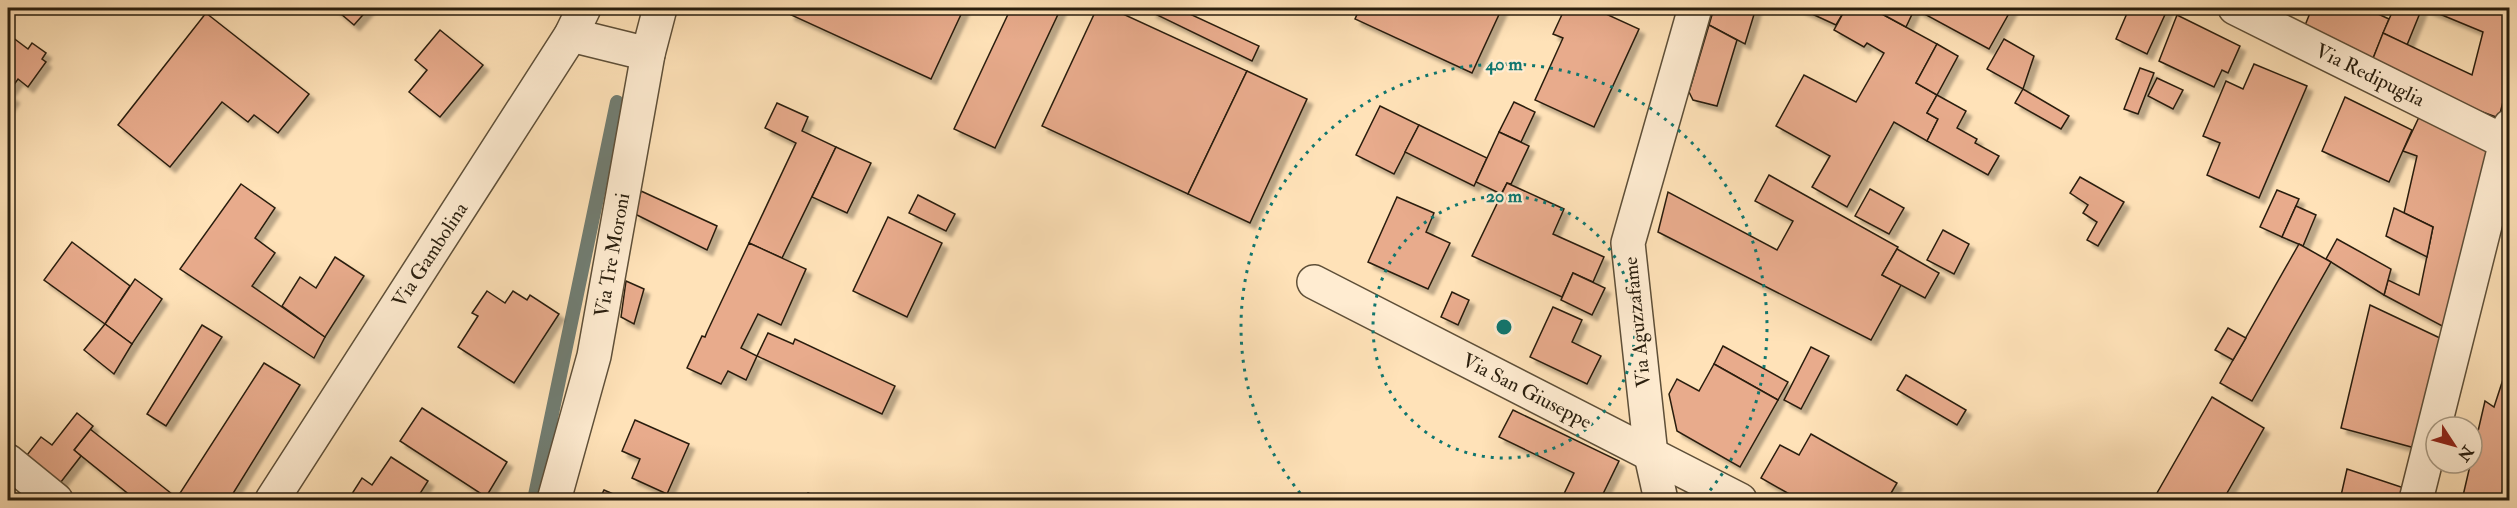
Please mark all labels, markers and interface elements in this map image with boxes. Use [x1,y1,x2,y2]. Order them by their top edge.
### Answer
street label: Via Redipuglia [2311,38,2429,113]
text: 40 m [1485,53,1523,76]
text: 20 m [1486,185,1523,208]
street label: Via Tre Moroni [589,191,635,319]
street label: Via Gambolina [387,197,474,312]
street label: Via Aguzzafame [1618,256,1656,388]
centre of rings [1494,317,1514,337]
street label: Via San Giuseppe [1458,348,1596,435]
north arrow [2424,415,2484,475]
text: N [2453,441,2478,465]

